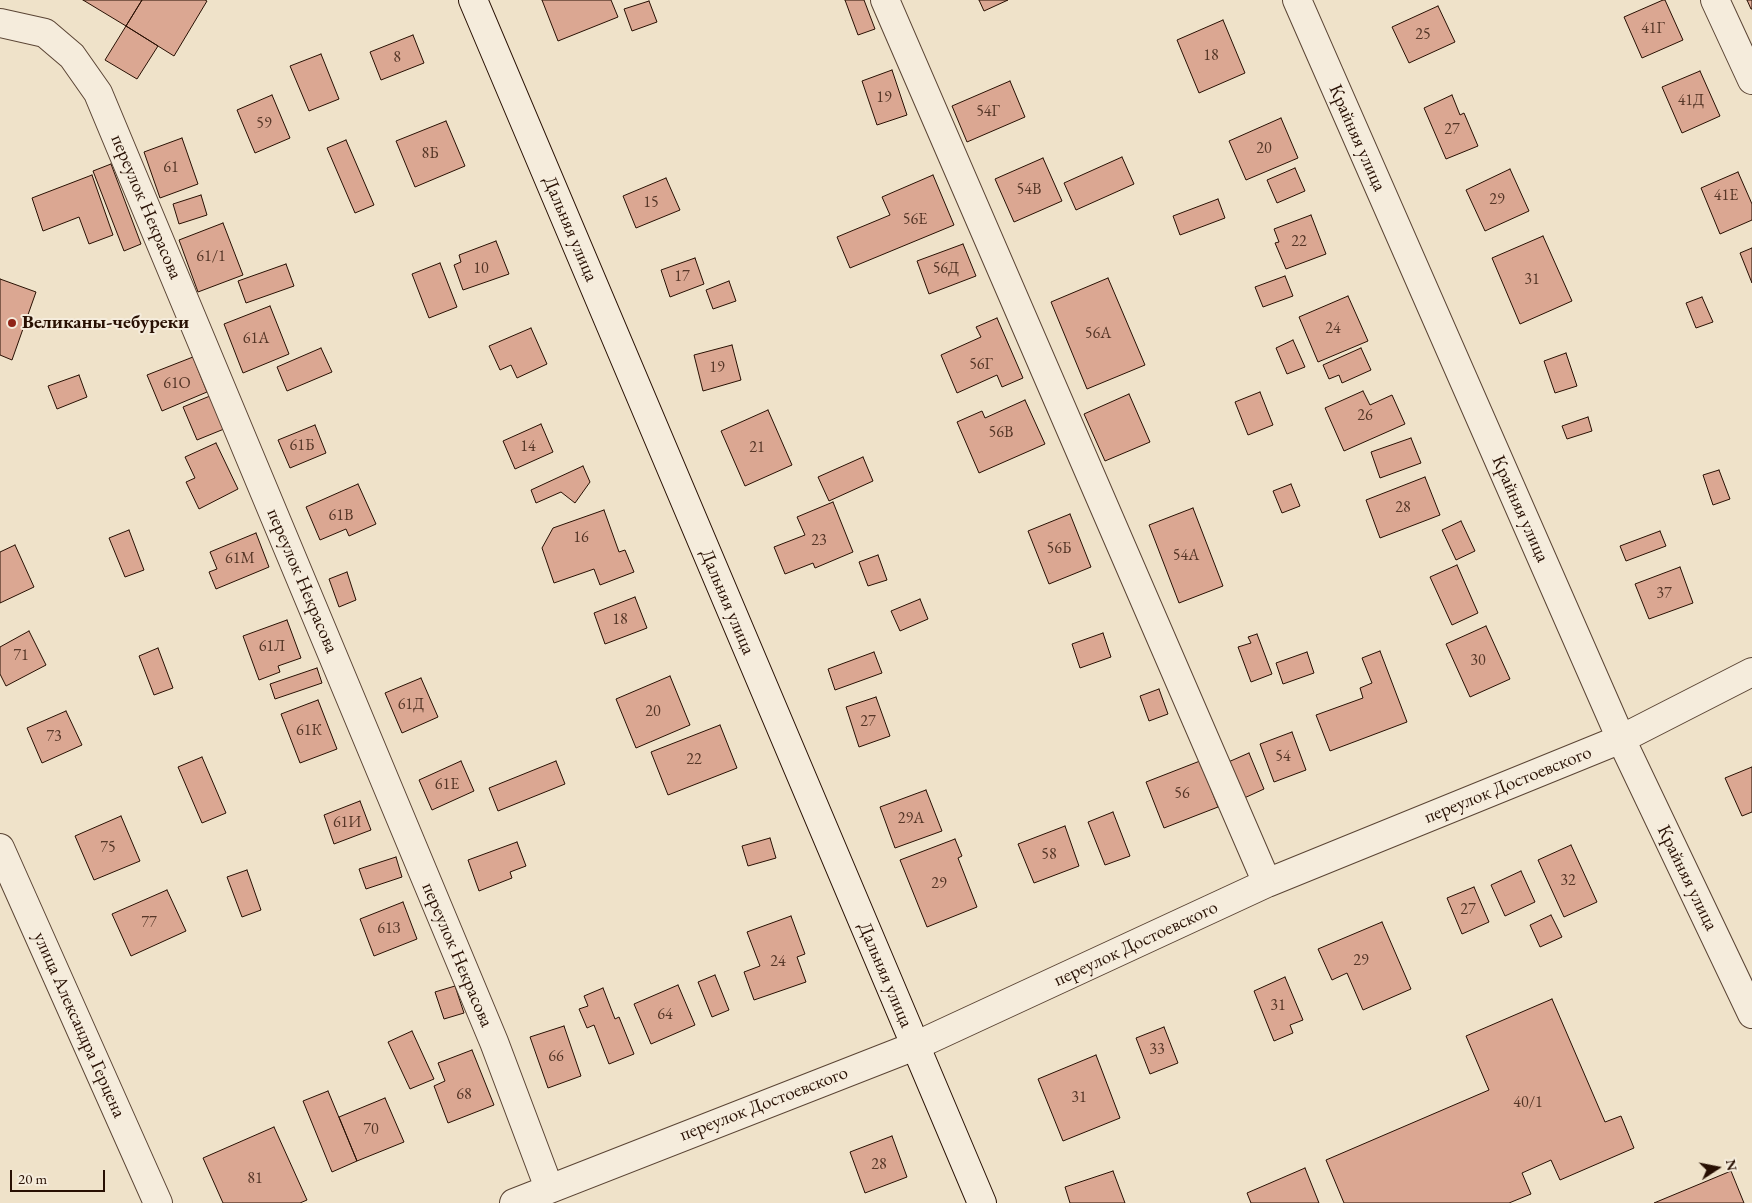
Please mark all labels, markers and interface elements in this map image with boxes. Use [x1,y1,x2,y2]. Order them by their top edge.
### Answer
house number: 41Г [1641,19,1665,39]
house number: 25 [1415,25,1431,45]
house number: 18 [1203,46,1219,66]
house number: 8 [393,48,401,68]
street label: Крайняя улица [1323,81,1391,195]
house number: 19 [876,88,892,108]
house number: 41Д [1678,91,1704,111]
house number: 54Г [976,102,1000,122]
house number: 59 [256,114,272,134]
house number: 27 [1444,120,1460,140]
street label: переулок Некрасова [105,131,187,283]
house number: 20 [1256,139,1272,159]
house number: 8Б [421,144,439,164]
house number: 61 [163,158,179,178]
street label: Дальняя улица [538,173,602,285]
house number: 54В [1017,180,1041,200]
house number: 41Е [1714,186,1738,206]
house number: 29 [1489,190,1505,210]
house number: 15 [643,193,659,213]
house number: 56Е [903,210,927,230]
house number: 22 [1291,232,1307,252]
house number: 61/1 [196,247,226,267]
house number: 10 [473,259,489,279]
house number: 56Д [933,259,959,279]
house number: 17 [674,267,690,287]
house number: 31 [1524,270,1540,290]
place label: Великаны-чебуреки [22,312,189,334]
marker: Великаны-чебуреки [6,317,18,329]
house number: 24 [1325,319,1341,339]
house number: 56А [1085,324,1111,344]
house number: 61А [243,329,269,349]
house number: 56Г [969,355,993,375]
house number: 19 [709,358,725,378]
house number: 61О [163,374,191,394]
house number: 26 [1357,406,1373,426]
house number: 56В [989,423,1013,443]
house number: 61Б [290,436,314,456]
house number: 14 [520,437,536,457]
house number: 21 [749,438,765,458]
street label: Крайняя улица [1486,452,1554,566]
house number: 28 [1395,498,1411,518]
street label: переулок Некрасова [261,505,343,657]
house number: 61В [329,506,353,526]
house number: 16 [573,528,589,548]
house number: 23 [811,531,827,551]
house number: 56Б [1047,539,1071,559]
street label: Дальняя улица [695,546,759,658]
house number: 54А [1173,546,1199,566]
house number: 61М [225,549,255,569]
house number: 37 [1656,584,1672,604]
house number: 18 [612,610,628,630]
house number: 61Л [259,637,285,657]
house number: 71 [13,646,29,666]
house number: 30 [1470,651,1486,671]
house number: 61Д [398,695,424,715]
house number: 20 [645,702,661,722]
house number: 27 [860,712,876,732]
house number: 61К [296,721,322,741]
house number: 73 [46,727,62,747]
street label: переулок Достоевского [1421,741,1595,829]
house number: 54 [1275,747,1291,767]
house number: 22 [686,750,702,770]
house number: 61Е [435,775,459,795]
house number: 56 [1174,784,1190,804]
house number: 29А [898,809,924,829]
house number: 61И [333,813,361,833]
street label: Крайняя улица [1652,821,1722,935]
house number: 75 [100,838,116,858]
house number: 58 [1041,845,1057,865]
house number: 32 [1560,871,1576,891]
house number: 29 [931,874,947,894]
street label: переулок Некрасова [416,879,498,1031]
street label: переулок Достоевского [1050,896,1222,992]
house number: 27 [1460,900,1476,920]
house number: 77 [141,913,157,933]
house number: 61З [377,919,401,939]
street label: Дальняя улица [853,919,917,1031]
street label: улица Александра Герцена [28,929,130,1121]
house number: 29 [1353,951,1369,971]
house number: 24 [770,952,786,972]
house number: 31 [1270,996,1286,1016]
house number: 64 [657,1005,673,1025]
house number: 33 [1149,1040,1165,1060]
house number: 66 [548,1047,564,1067]
street label: переулок Достоевского [677,1061,851,1147]
house number: 68 [456,1085,472,1105]
house number: 31 [1071,1088,1087,1108]
house number: 40/1 [1513,1093,1543,1113]
house number: 70 [363,1120,379,1140]
north arrow [1692,1143,1742,1193]
house number: 28 [871,1155,887,1175]
text: N [1722,1158,1742,1172]
scale bar [12,1160,108,1192]
text: 20 m [18,1169,47,1188]
house number: 81 [247,1169,263,1189]

